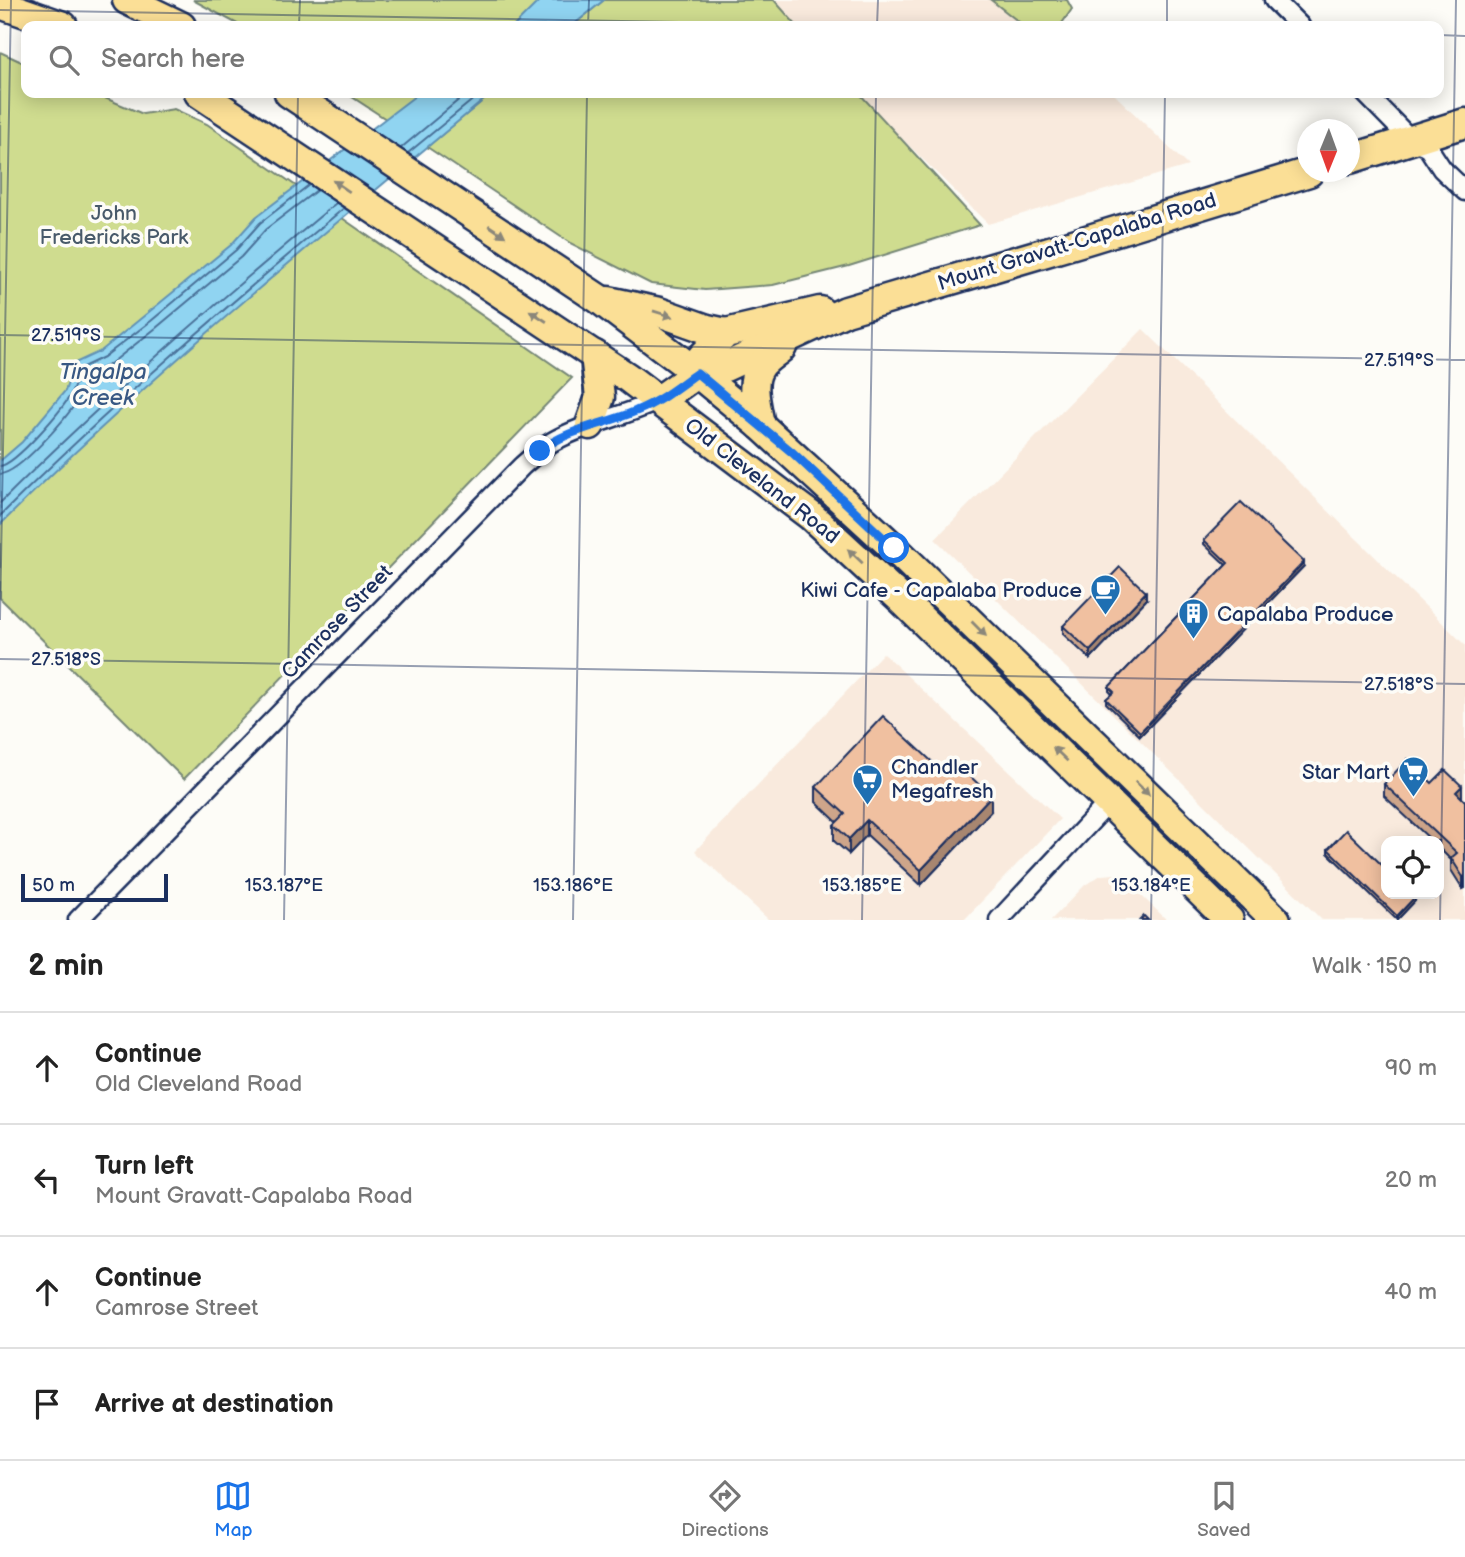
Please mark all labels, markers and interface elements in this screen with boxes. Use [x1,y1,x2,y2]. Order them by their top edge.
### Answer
search box [21,21,1444,98]
icon: search [45,41,83,79]
text: Search here [101,44,245,75]
north arrow [1297,119,1360,182]
one-way arrow [332,179,350,193]
street label: Mount Gravatt-Capalaba Road [935,188,1219,296]
park label: John Fredericks Park [40,201,189,250]
one-way arrow [487,224,507,237]
one-way arrow [653,309,674,319]
one-way arrow [528,310,548,323]
text: 27.519°S [31,325,101,346]
text: 27.519°S [1364,350,1434,371]
water label: Tingalpa Creek [59,358,147,412]
street label: Old Cleveland Road [680,413,844,549]
route end [524,435,555,466]
route start [878,532,909,563]
one-way arrow [847,549,864,565]
street label: Camrose Street [276,559,398,684]
cafe icon: Kiwi Cafe - Capalaba Produce [1088,573,1122,617]
place label: Kiwi Cafe - Capalaba Produce [800,578,1082,603]
building icon: Capalaba Produce [1177,597,1211,641]
place label: Capalaba Produce [1217,602,1393,627]
one-way arrow [970,621,987,637]
text: 27.518°S [31,649,101,670]
text: 27.518°S [1364,674,1434,695]
one-way arrow [1052,747,1069,763]
place label: Chandler Megafresh [891,755,994,804]
supermarket icon: Star Mart [1396,755,1430,799]
place label: Star Mart [1302,760,1391,785]
supermarket icon: Chandler Megafresh [851,762,885,806]
one-way arrow [1133,780,1150,797]
map controls [1381,836,1444,899]
button: locate [1381,836,1444,899]
scale bar [21,871,168,903]
text: 50 m [32,874,75,897]
text: 153.187°E [245,875,323,896]
text: 153.186°E [533,875,613,896]
text: 153.185°E [822,875,902,896]
text: 153.184°E [1111,875,1191,896]
text: 2 min [28,948,104,984]
text: Walk · 150 m [1312,952,1437,980]
text: Continue [95,1039,202,1070]
icon: ahead [28,1049,66,1087]
text: 90 m [1385,1054,1437,1082]
text: Old Cleveland Road [95,1070,302,1098]
text: Turn left [95,1151,194,1182]
icon: left [28,1161,66,1199]
text: 20 m [1385,1166,1437,1194]
text: Mount Gravatt-Capalaba Road [95,1182,413,1210]
text: Continue [95,1263,202,1294]
icon: ahead [28,1273,66,1311]
text: 40 m [1384,1278,1437,1306]
text: Camrose Street [95,1294,258,1322]
icon: arrive [28,1385,66,1423]
text: Arrive at destination [95,1389,334,1420]
tab: Map [214,1477,253,1542]
tab: Directions [681,1477,769,1542]
tab: Saved [1197,1477,1251,1542]

